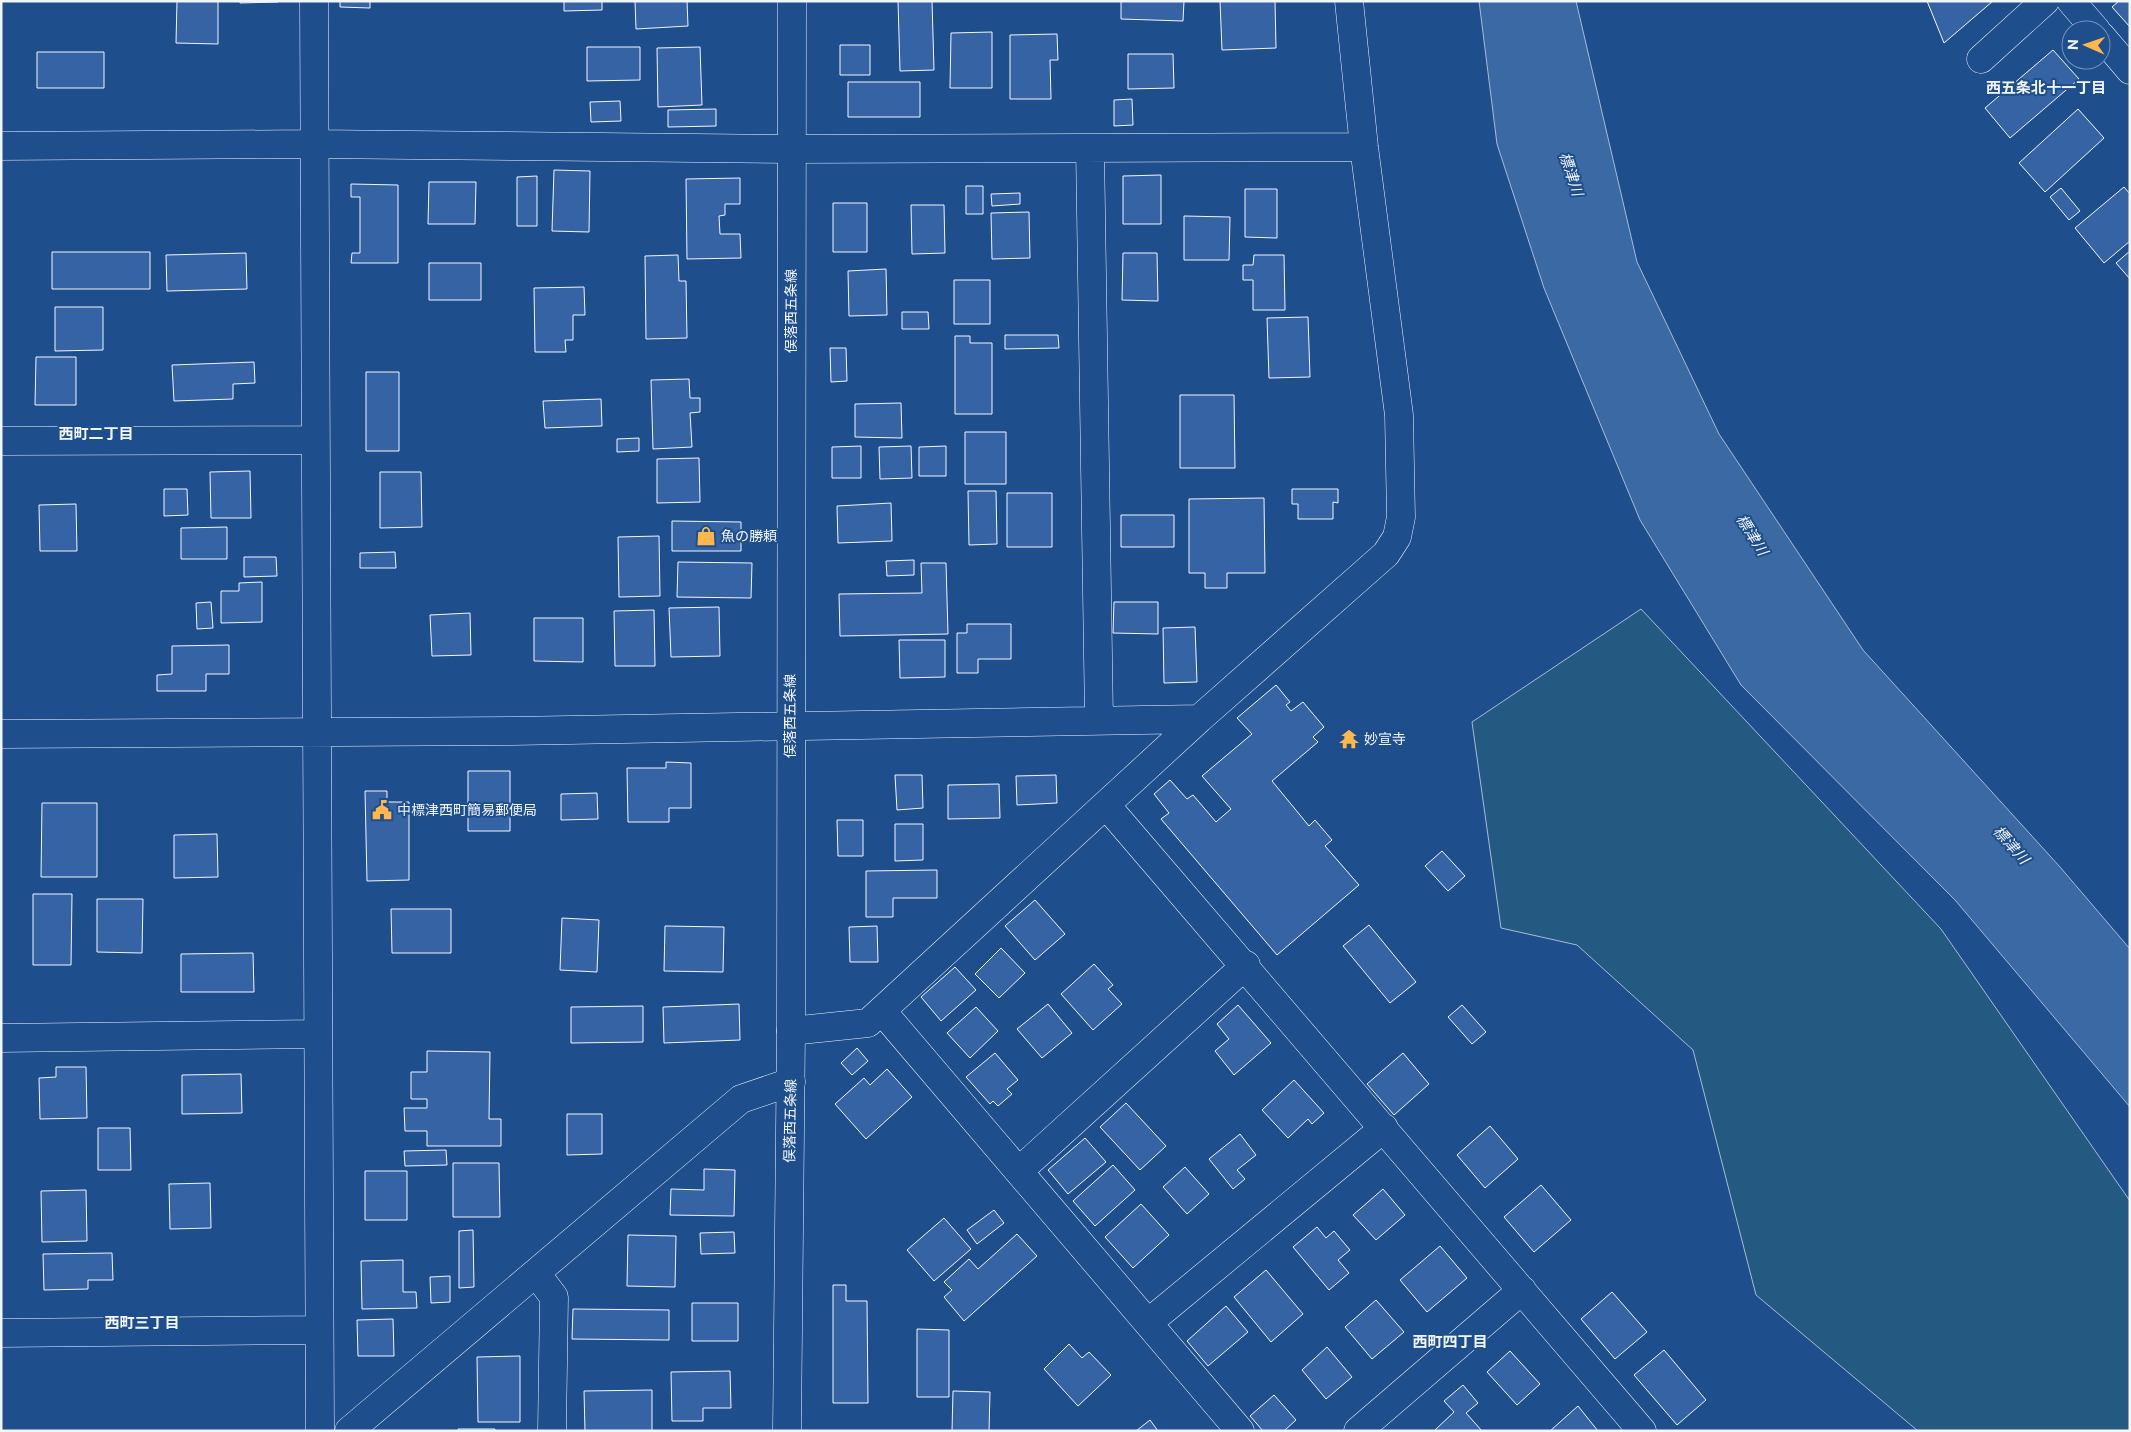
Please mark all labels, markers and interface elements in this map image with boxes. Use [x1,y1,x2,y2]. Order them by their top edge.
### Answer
north arrow [2061,20,2111,70]
text: N [2065,39,2081,50]
district label: 西五条北十一丁目 [1986,79,2106,96]
water label: 標津川 [1556,150,1587,200]
street label: 俣落西五条線 [783,269,799,353]
district label: 西町二丁目 [58,425,134,442]
water label: 標津川 [1733,511,1773,560]
shop icon: 魚の勝頼 [695,525,717,547]
place label: 魚の勝頼 [721,528,777,544]
street label: 俣落西五条線 [782,674,798,758]
temple icon: 妙宣寺 [1338,728,1360,750]
place label: 妙宣寺 [1364,731,1406,747]
public building icon: 中標津西町簡易郵便局 [371,799,393,821]
place label: 中標津西町簡易郵便局 [397,802,537,818]
water label: 標津川 [1990,822,2034,869]
street label: 俣落西五条線 [781,1079,799,1163]
district label: 西町三丁目 [104,1314,180,1331]
district label: 西町四丁目 [1412,1333,1488,1350]

